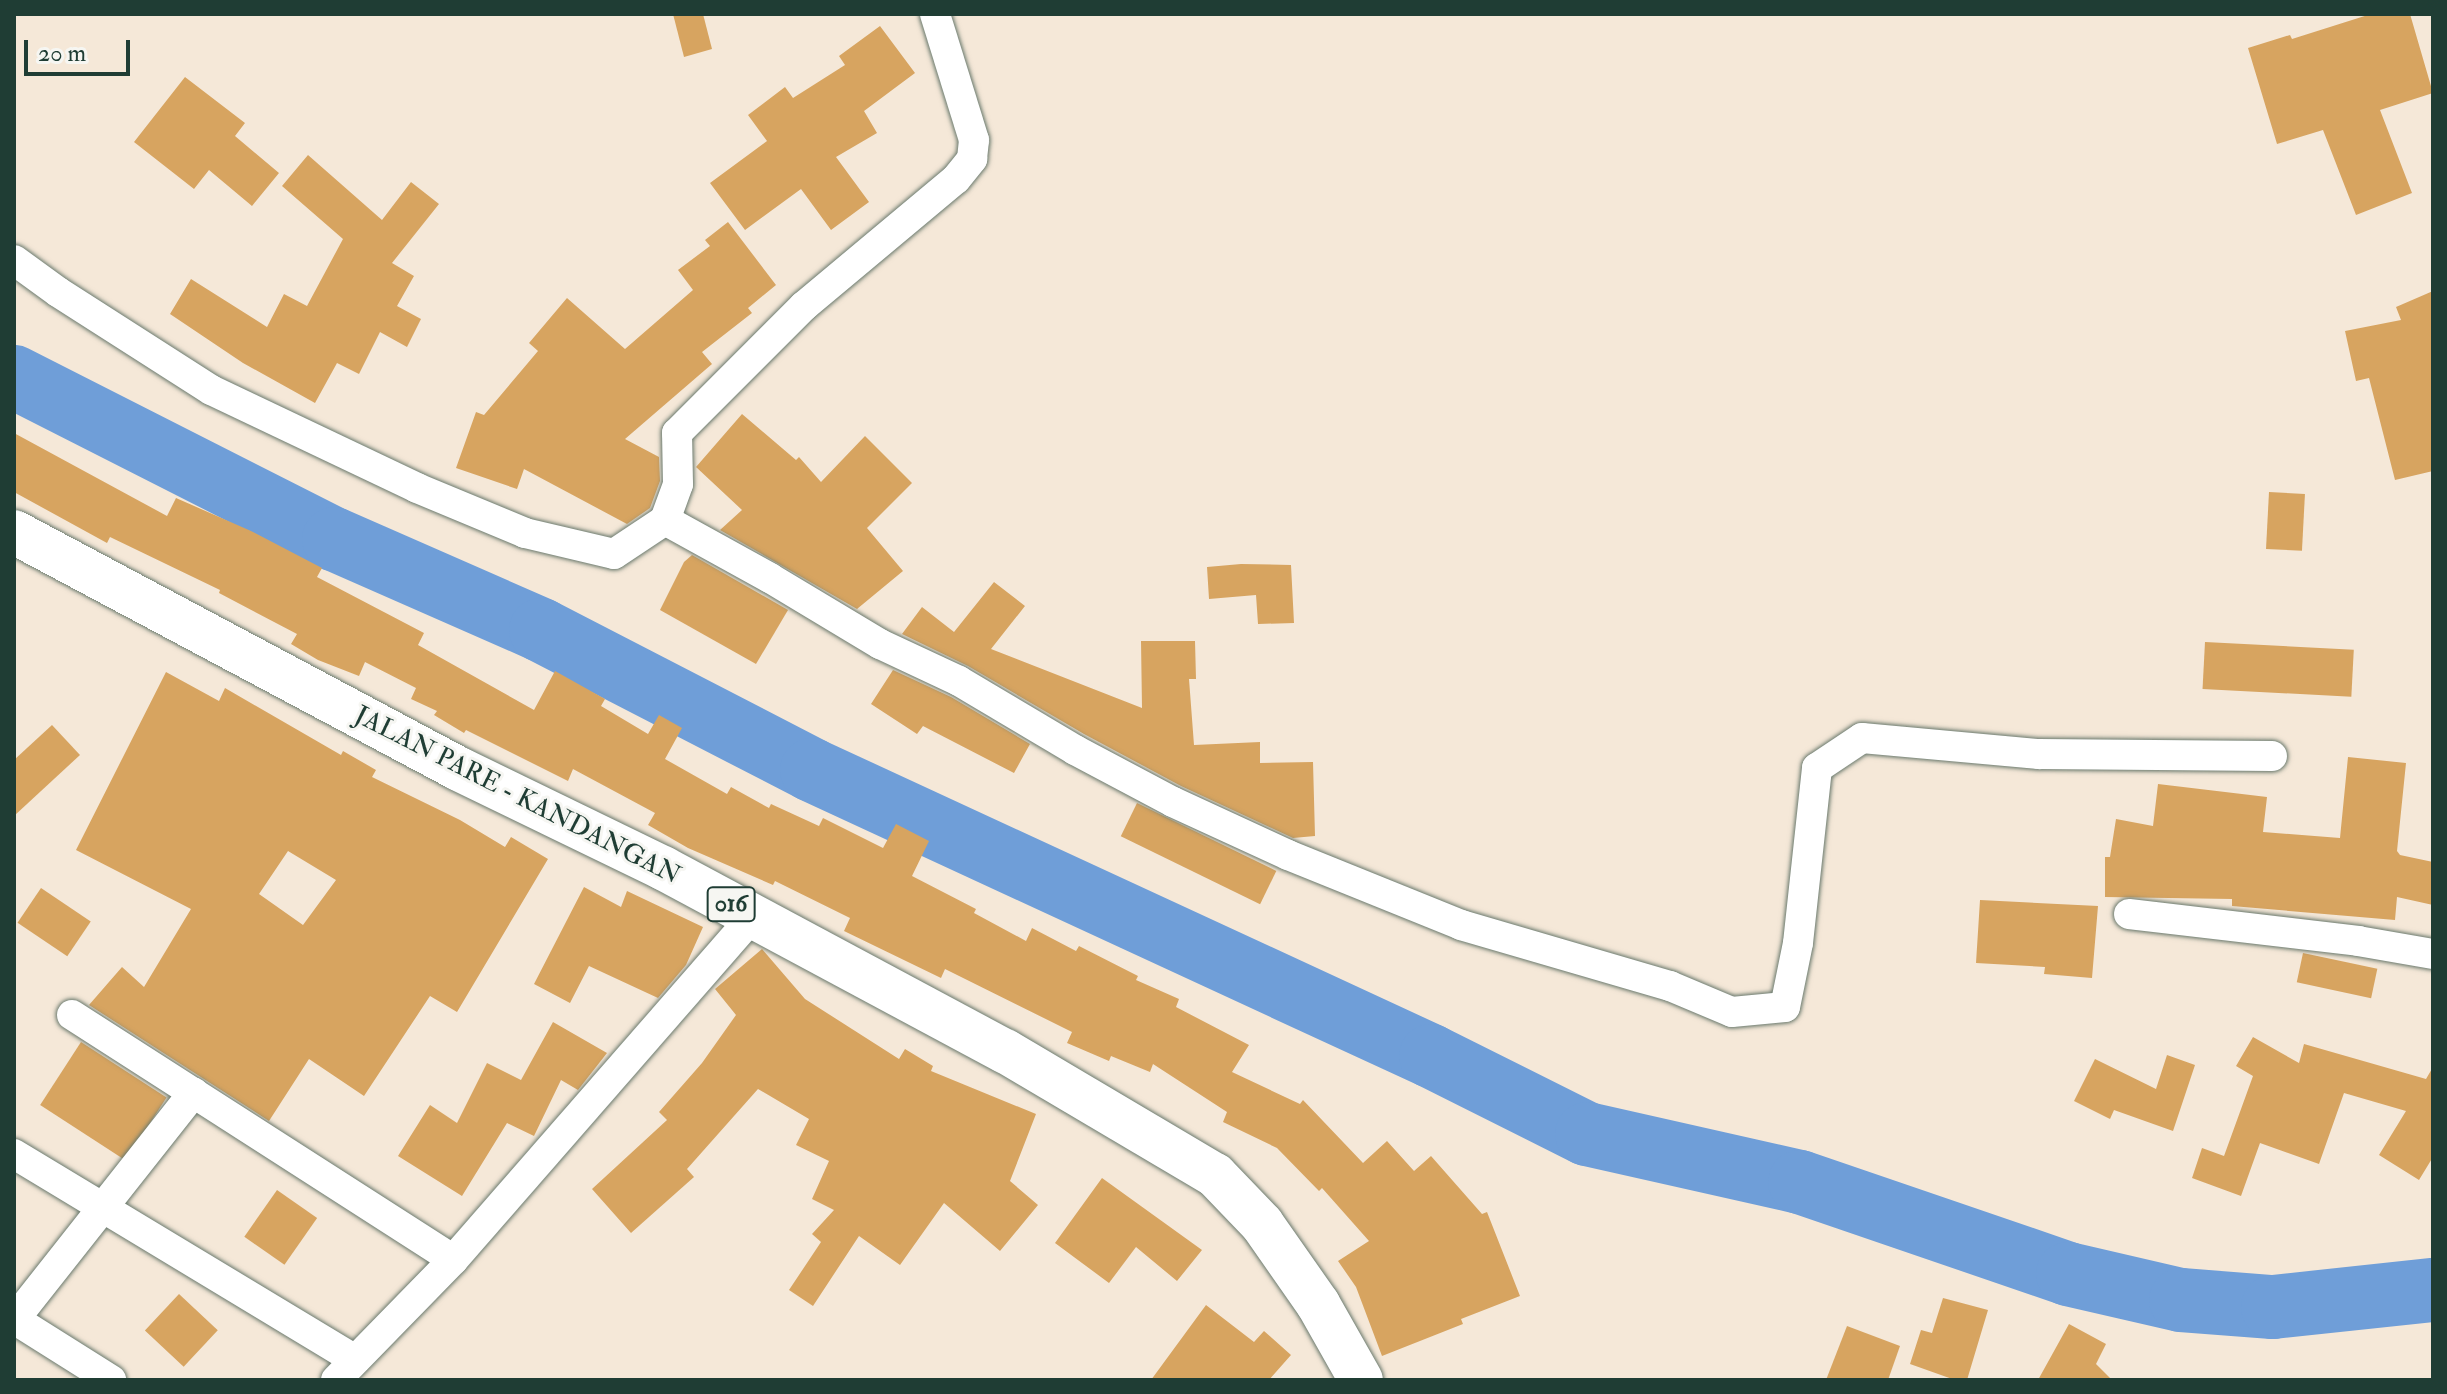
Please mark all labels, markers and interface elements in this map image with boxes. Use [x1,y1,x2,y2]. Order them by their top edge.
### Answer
scale bar [28,24,134,74]
text: 20 m [38,38,86,69]
street label: JALAN PARE - KANDANGAN [349,700,685,892]
road number: 016 [705,884,757,924]

